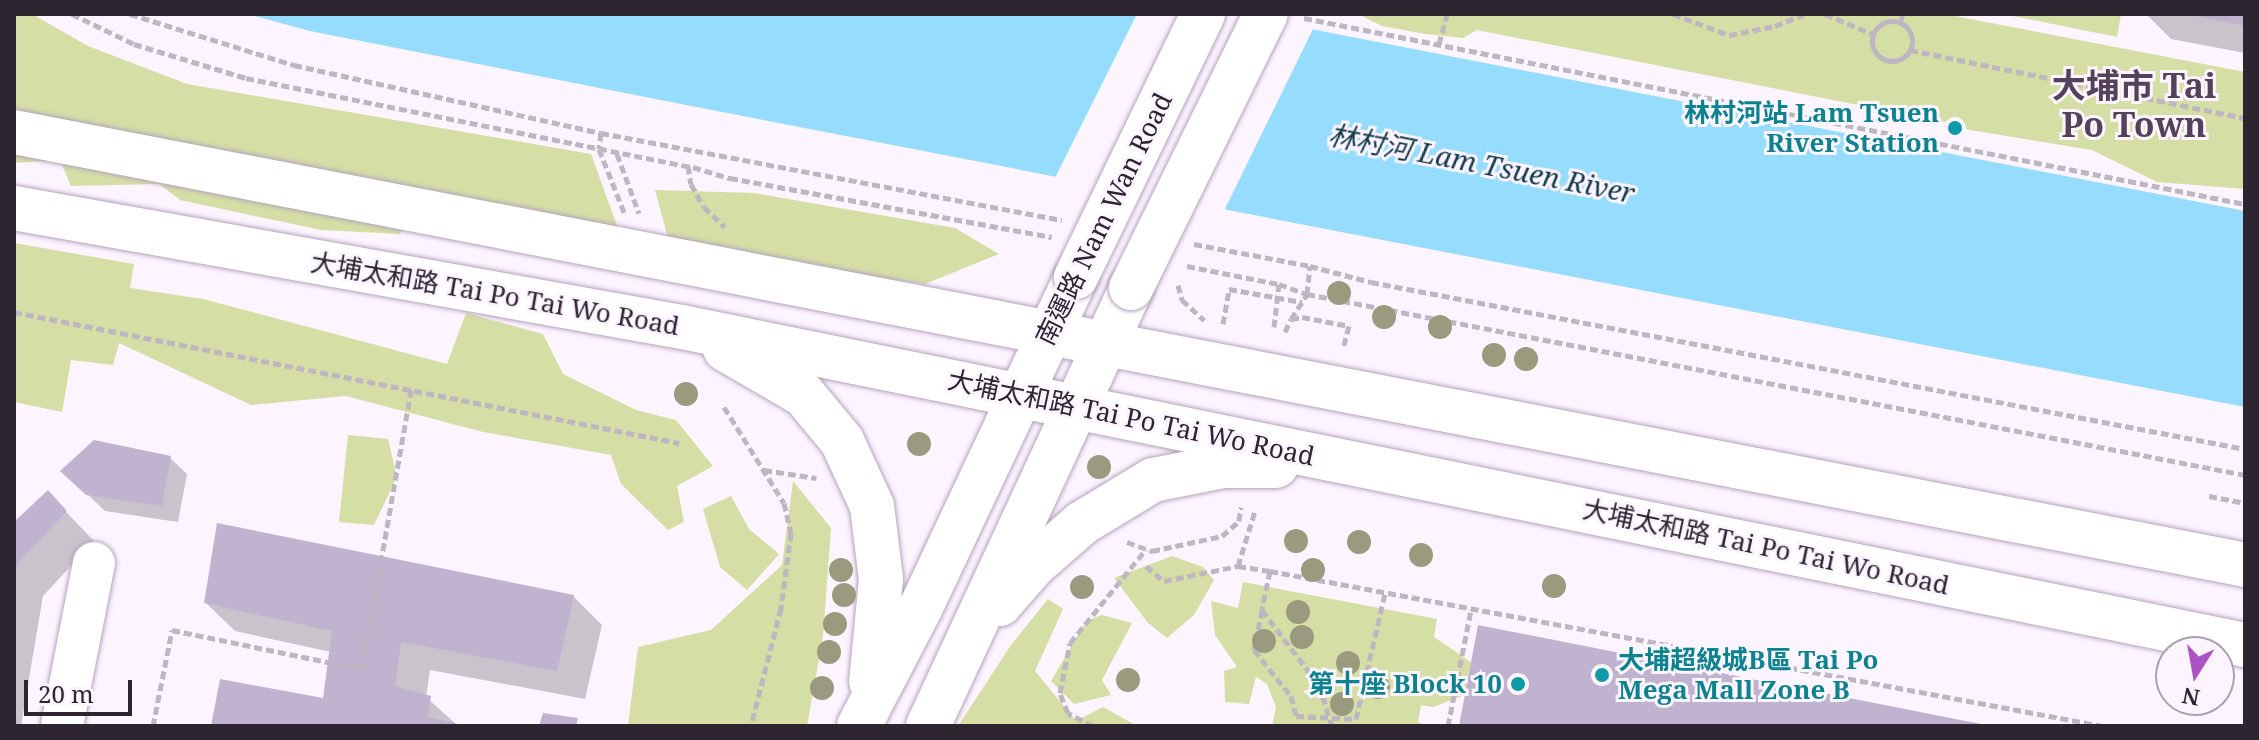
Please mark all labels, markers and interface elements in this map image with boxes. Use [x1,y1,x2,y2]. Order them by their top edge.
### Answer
district label: 大埔市 Tai Po Town [2052,65,2216,144]
street label: 南運路 Nam Wan Road [1029,88,1179,350]
place label: 林村河站 Lam Tsuen River Station [1684,97,1939,158]
water label: 林村河 Lam Tsuen River [1326,117,1638,209]
marker: 林村河站 Lam Tsuen River Station [1946,119,1964,137]
street label: 大埔太和路 Tai Po Tai Wo Road [308,246,682,342]
street label: 大埔太和路 Tai Po Tai Wo Road [945,364,1317,472]
street label: 大埔太和路 Tai Po Tai Wo Road [1580,493,1952,601]
north arrow [2155,636,2235,716]
place label: 大埔超級城B區 Tai Po Mega Mall Zone B [1618,644,1878,706]
scale bar [28,664,136,714]
marker: 大埔超級城B區 Tai Po Mega Mall Zone B [1593,666,1611,684]
place label: 第十座 Block 10 [1308,668,1502,700]
marker: 第十座 Block 10 [1509,675,1527,693]
text: 20 m [38,677,94,710]
text: N [2179,681,2202,714]

